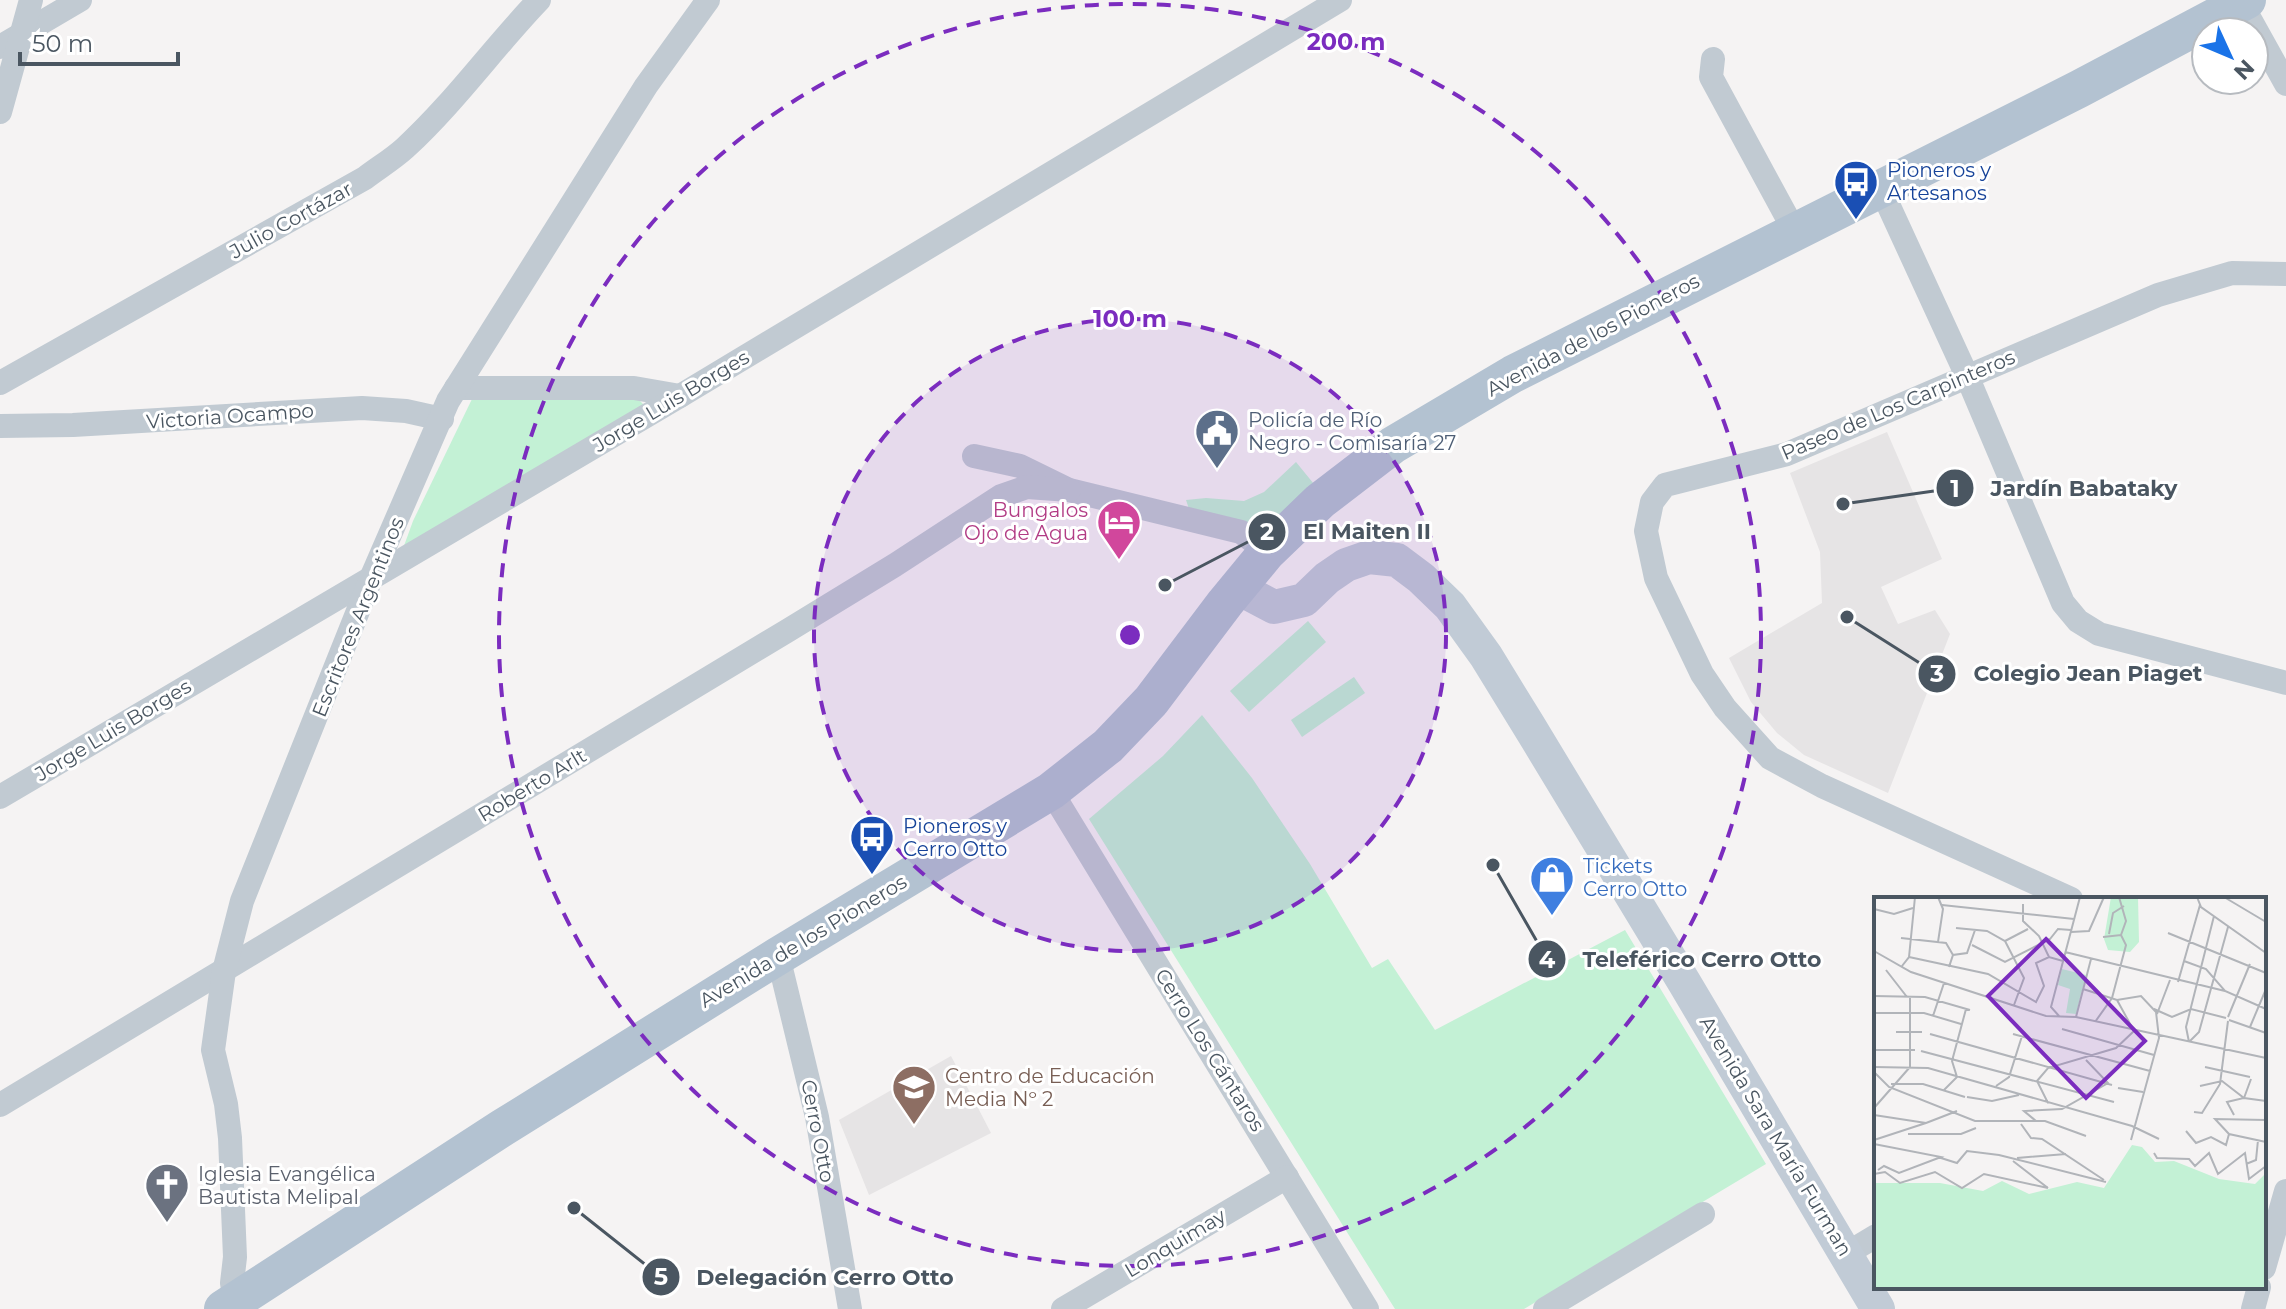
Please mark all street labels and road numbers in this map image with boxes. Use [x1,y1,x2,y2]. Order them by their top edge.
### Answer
street label: Julio Cortázar [225,176,356,264]
street label: Avenida de los Pioneros [1482,269,1704,401]
street label: Jorge Luis Borges [588,345,754,458]
street label: Paseo de Los Carpinteros [1778,345,2019,465]
street label: Victoria Ocampo [145,398,315,434]
street label: Escritores Argentinos [307,513,409,720]
street label: Jorge Luis Borges [30,674,196,787]
street label: Roberto Arlt [474,743,590,827]
street label: Avenida de los Pioneros [695,869,911,1012]
street label: Cerro Los Cántaros [1150,964,1270,1136]
street label: Avenida Sara María Furman [1695,1012,1857,1260]
street label: Cerro Otto [796,1078,840,1184]
street label: Lonquimay [1120,1203,1230,1283]

